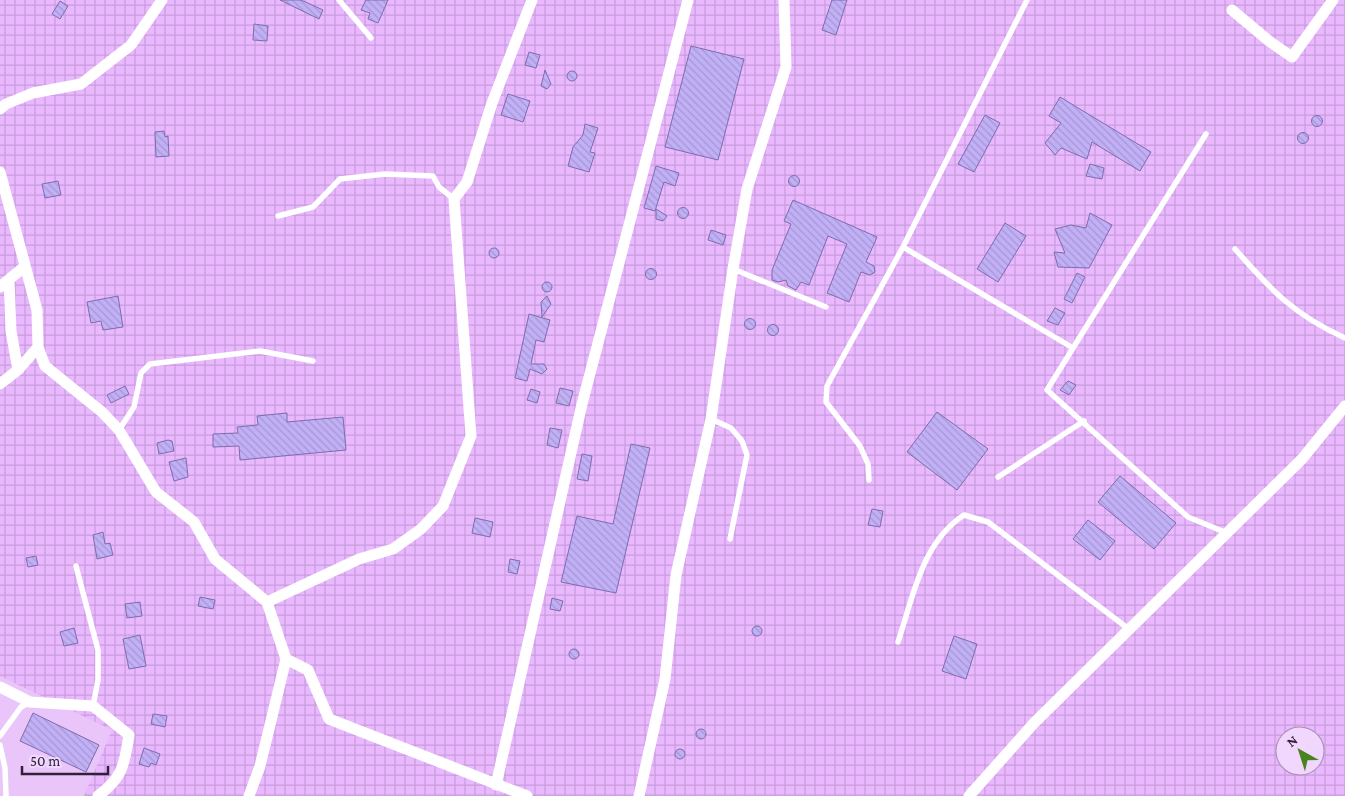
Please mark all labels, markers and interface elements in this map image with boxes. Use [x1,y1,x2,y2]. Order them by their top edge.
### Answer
north arrow [1275,726,1325,776]
text: N [1283,731,1301,750]
scale bar [22,744,109,776]
text: 50 m [30,753,60,769]

